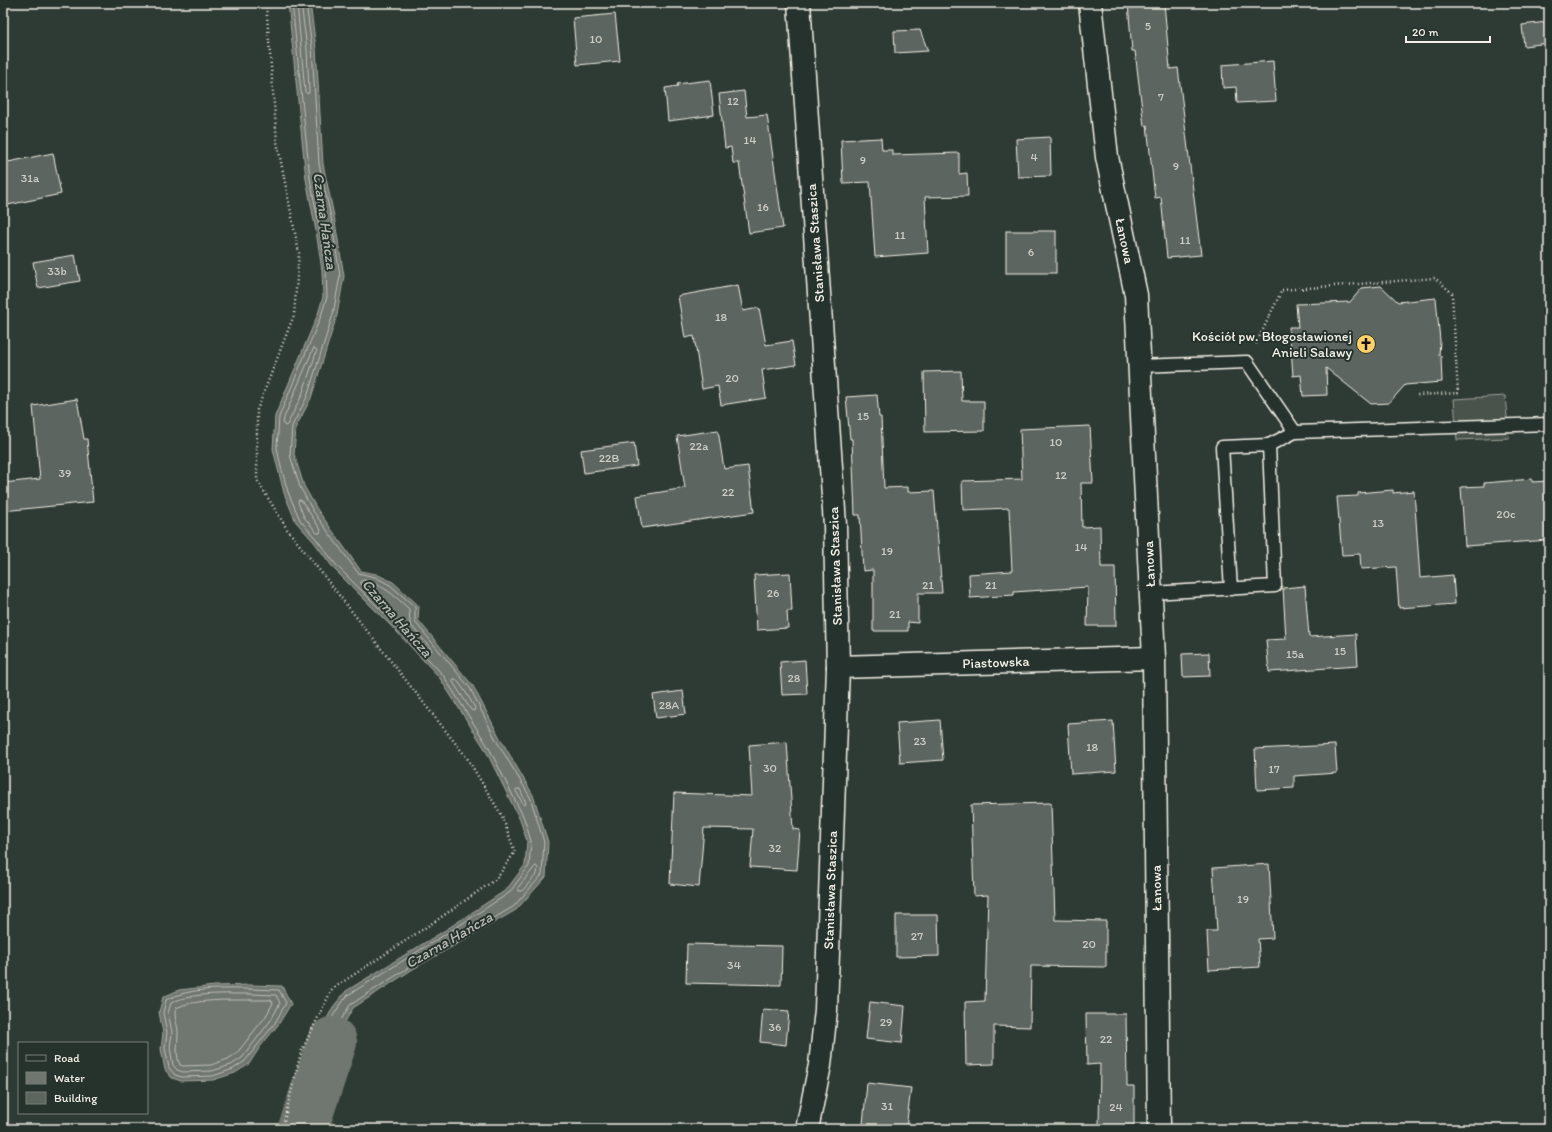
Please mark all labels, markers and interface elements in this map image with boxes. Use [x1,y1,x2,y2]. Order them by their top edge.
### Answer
scale bar [1406,18,1490,44]
house number: 5 [1145,19,1151,33]
text: 20 m [1412,25,1439,39]
house number: 10 [590,32,602,46]
house number: 7 [1158,90,1164,104]
house number: 12 [727,94,740,108]
house number: 14 [744,133,756,147]
house number: 4 [1030,150,1038,164]
house number: 9 [860,153,866,167]
house number: 9 [1173,159,1179,173]
house number: 31a [21,171,40,185]
water label: Czarna Hańcza [309,171,341,271]
street label: Stanisława Staszica [803,182,828,303]
house number: 16 [757,200,769,214]
street label: Łanowa [1111,217,1138,266]
house number: 11 [894,228,906,242]
house number: 11 [1179,233,1191,247]
house number: 6 [1028,245,1034,259]
house number: 33b [47,264,67,278]
house number: 18 [715,310,727,324]
place label: Kościół pw. Błogosławionej Anieli Salawy [1192,328,1352,361]
church icon: Kościół pw. Błogosławionej Anieli Salawy [1355,333,1377,355]
house number: 20 [725,371,739,385]
house number: 15 [857,409,869,423]
house number: 10 [1050,435,1062,449]
house number: 22a [690,439,709,453]
house number: 22B [599,451,619,465]
house number: 39 [59,466,71,480]
house number: 12 [1055,468,1068,482]
house number: 22 [722,485,735,499]
street label: Stanisława Staszica [825,506,846,626]
house number: 20c [1496,507,1516,521]
house number: 13 [1372,516,1385,530]
house number: 14 [1075,540,1087,554]
street label: Łanowa [1140,540,1159,588]
house number: 19 [881,544,893,558]
water label: Czarna Hańcza [358,575,436,661]
house number: 21 [922,578,934,592]
house number: 21 [985,578,997,592]
house number: 26 [767,586,779,600]
house number: 21 [889,607,901,621]
house number: 15 [1334,644,1346,658]
house number: 15a [1286,647,1305,661]
street label: Piastowska [962,653,1031,672]
house number: 28 [788,671,801,685]
house number: 28A [659,698,680,712]
house number: 23 [914,734,927,748]
house number: 18 [1086,740,1098,754]
house number: 30 [763,761,777,775]
house number: 17 [1268,762,1280,776]
street label: Stanisława Staszica [820,830,841,950]
house number: 32 [769,841,782,855]
street label: Łanowa [1148,864,1165,911]
house number: 19 [1237,892,1249,906]
water label: Czarna Hańcza [402,908,496,972]
house number: 27 [911,929,923,943]
house number: 20 [1082,937,1096,951]
house number: 34 [727,958,741,972]
house number: 29 [880,1015,892,1029]
house number: 36 [769,1020,781,1034]
house number: 22 [1100,1032,1113,1046]
legend [18,1042,148,1114]
text: Road [54,1051,80,1065]
text: Water [54,1071,85,1085]
text: Building [54,1091,98,1105]
house number: 31 [881,1099,893,1113]
house number: 24 [1109,1100,1123,1114]

